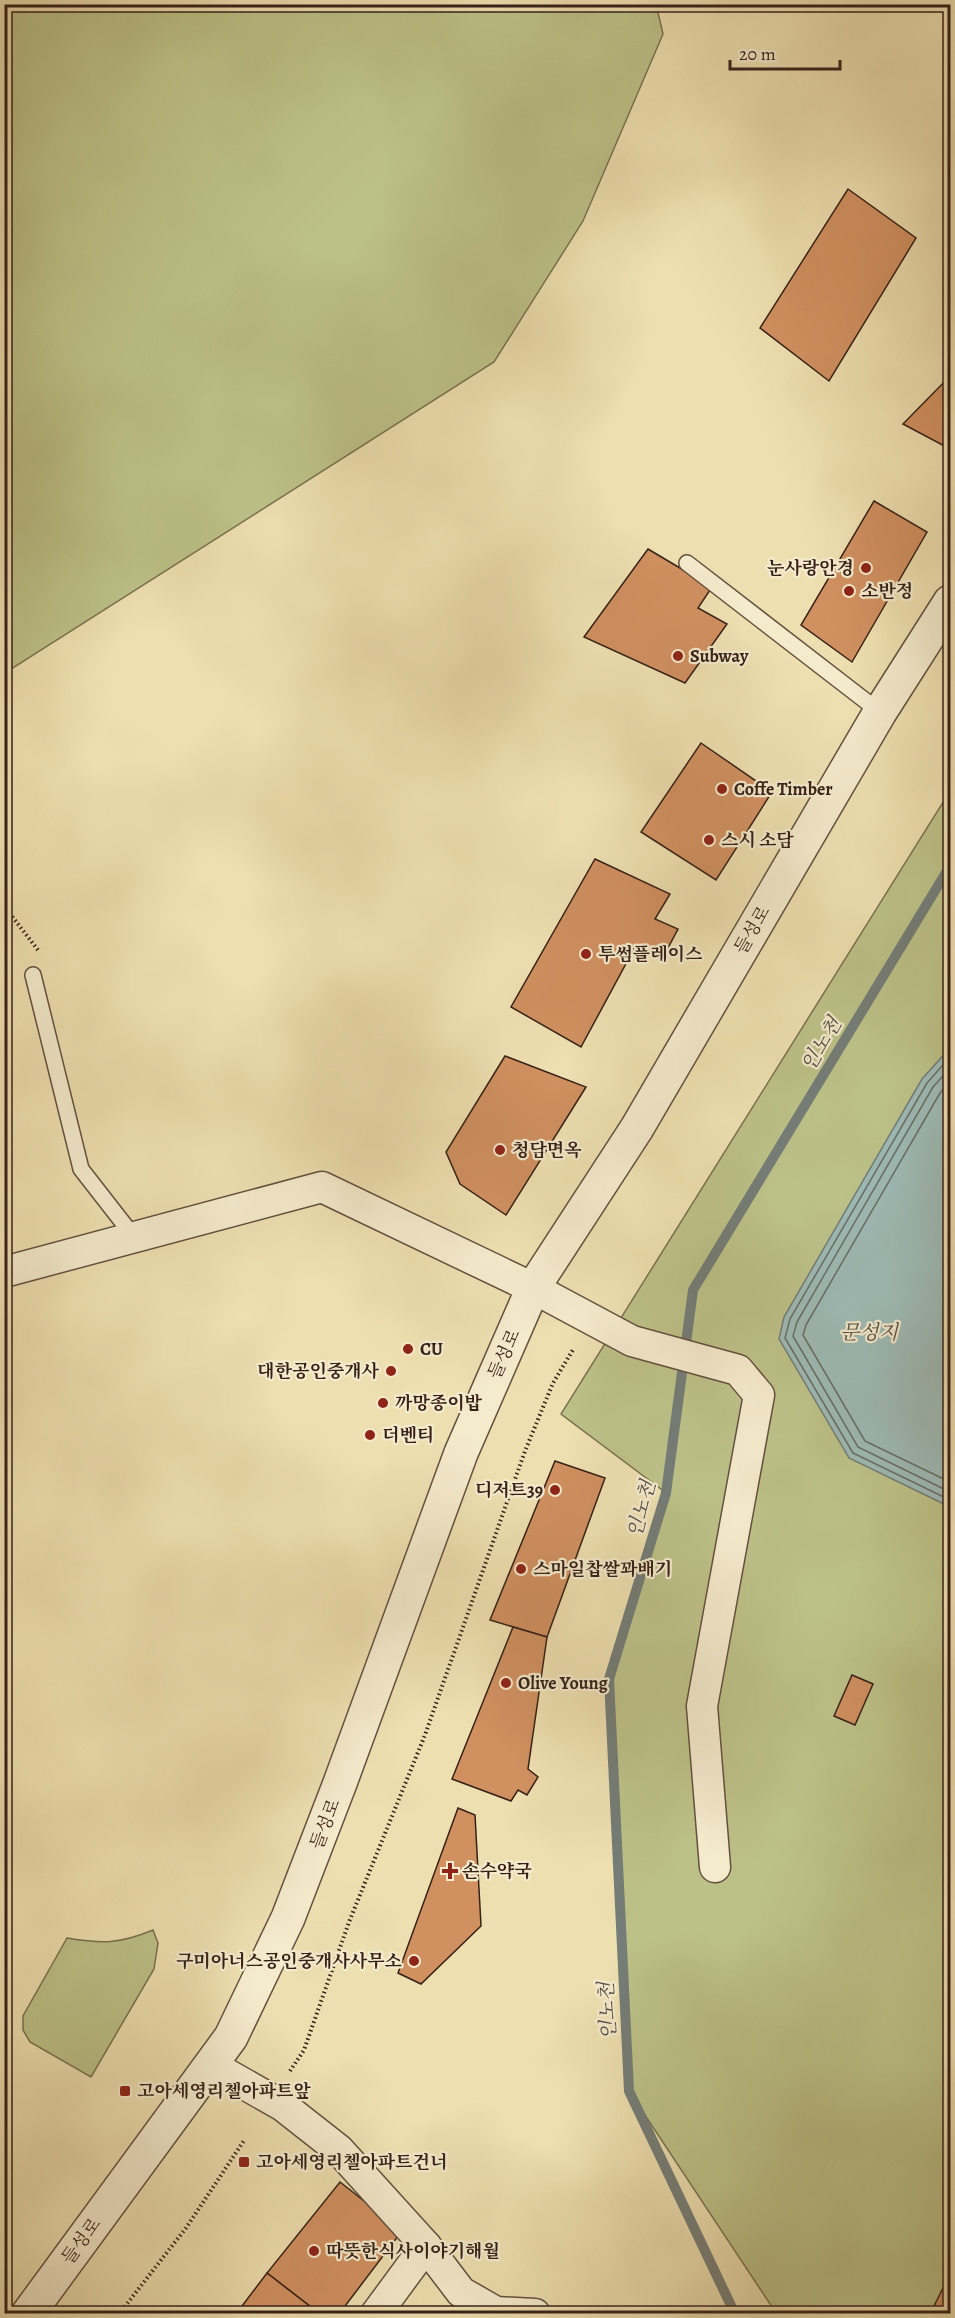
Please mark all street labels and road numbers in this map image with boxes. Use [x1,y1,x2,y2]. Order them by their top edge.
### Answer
street label: 들성로 [729,901,775,959]
street label: 들성로 [482,1325,526,1383]
street label: 들성로 [304,1795,346,1853]
street label: 들성로 [56,2213,106,2269]

